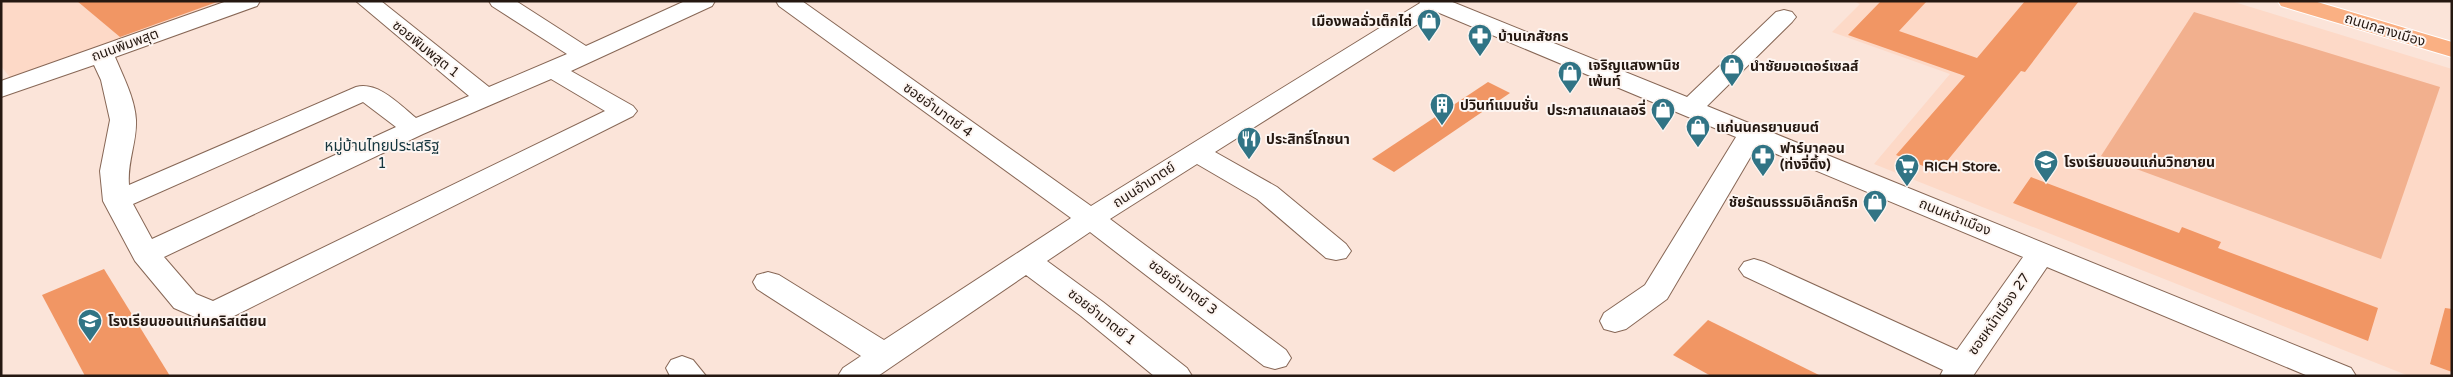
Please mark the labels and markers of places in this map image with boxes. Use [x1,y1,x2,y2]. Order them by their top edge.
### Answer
shop icon: เมืองพลฉั่วเต็กไถ่ [1416,8,1442,42]
place label: เมืองพลฉั่วเต็กไถ่ [1311,11,1412,30]
pharmacy icon: บ้านเภสัชกร [1467,23,1493,57]
place label: บ้านเภสัชกร [1498,28,1569,45]
shop icon: นำชัยมอเตอร์เซลส์ [1719,53,1745,87]
place label: เจริญแสงพานิช เพ้นท์ [1588,57,1680,90]
place label: นำชัยมอเตอร์เซลส์ [1750,58,1859,75]
shop icon: เจริญแสงพานิช เพ้นท์ [1557,60,1583,94]
building icon: ปวินท์แมนชั่น [1429,92,1455,126]
place label: ปวินท์แมนชั่น [1460,95,1539,114]
shop icon: ประภาสแกลเลอรี่ [1650,97,1676,131]
place label: ประภาสแกลเลอรี่ [1547,99,1646,119]
shop icon: แก่นนครยานยนต์ [1685,114,1711,148]
place label: แก่นนครยานยนต์ [1716,119,1819,136]
restaurant icon: ประสิทธิ์โภชนา [1236,126,1262,160]
place label: ประสิทธิ์โภชนา [1266,129,1350,148]
place label: ฟาร์มาคอน (ท่งจี่ตึ้ง) [1780,140,1845,173]
pharmacy icon: ฟาร์มาคอน (ท่งจี่ตึ้ง) [1750,143,1776,177]
school or university icon: โรงเรียนขอนแก่นวิทยายน [2033,149,2059,183]
supermarket icon: RICH Store. [1894,153,1920,187]
place label: โรงเรียนขอนแก่นวิทยายน [2064,154,2215,171]
place label: RICH Store. [1924,158,2001,175]
shop icon: ชัยรัตนธรรมอิเล็กตริก [1862,189,1888,223]
place label: ชัยรัตนธรรมอิเล็กตริก [1729,194,1858,211]
school or university icon: โรงเรียนขอนแก่นคริสเตียน [77,308,103,342]
place label: โรงเรียนขอนแก่นคริสเตียน [108,313,266,330]

